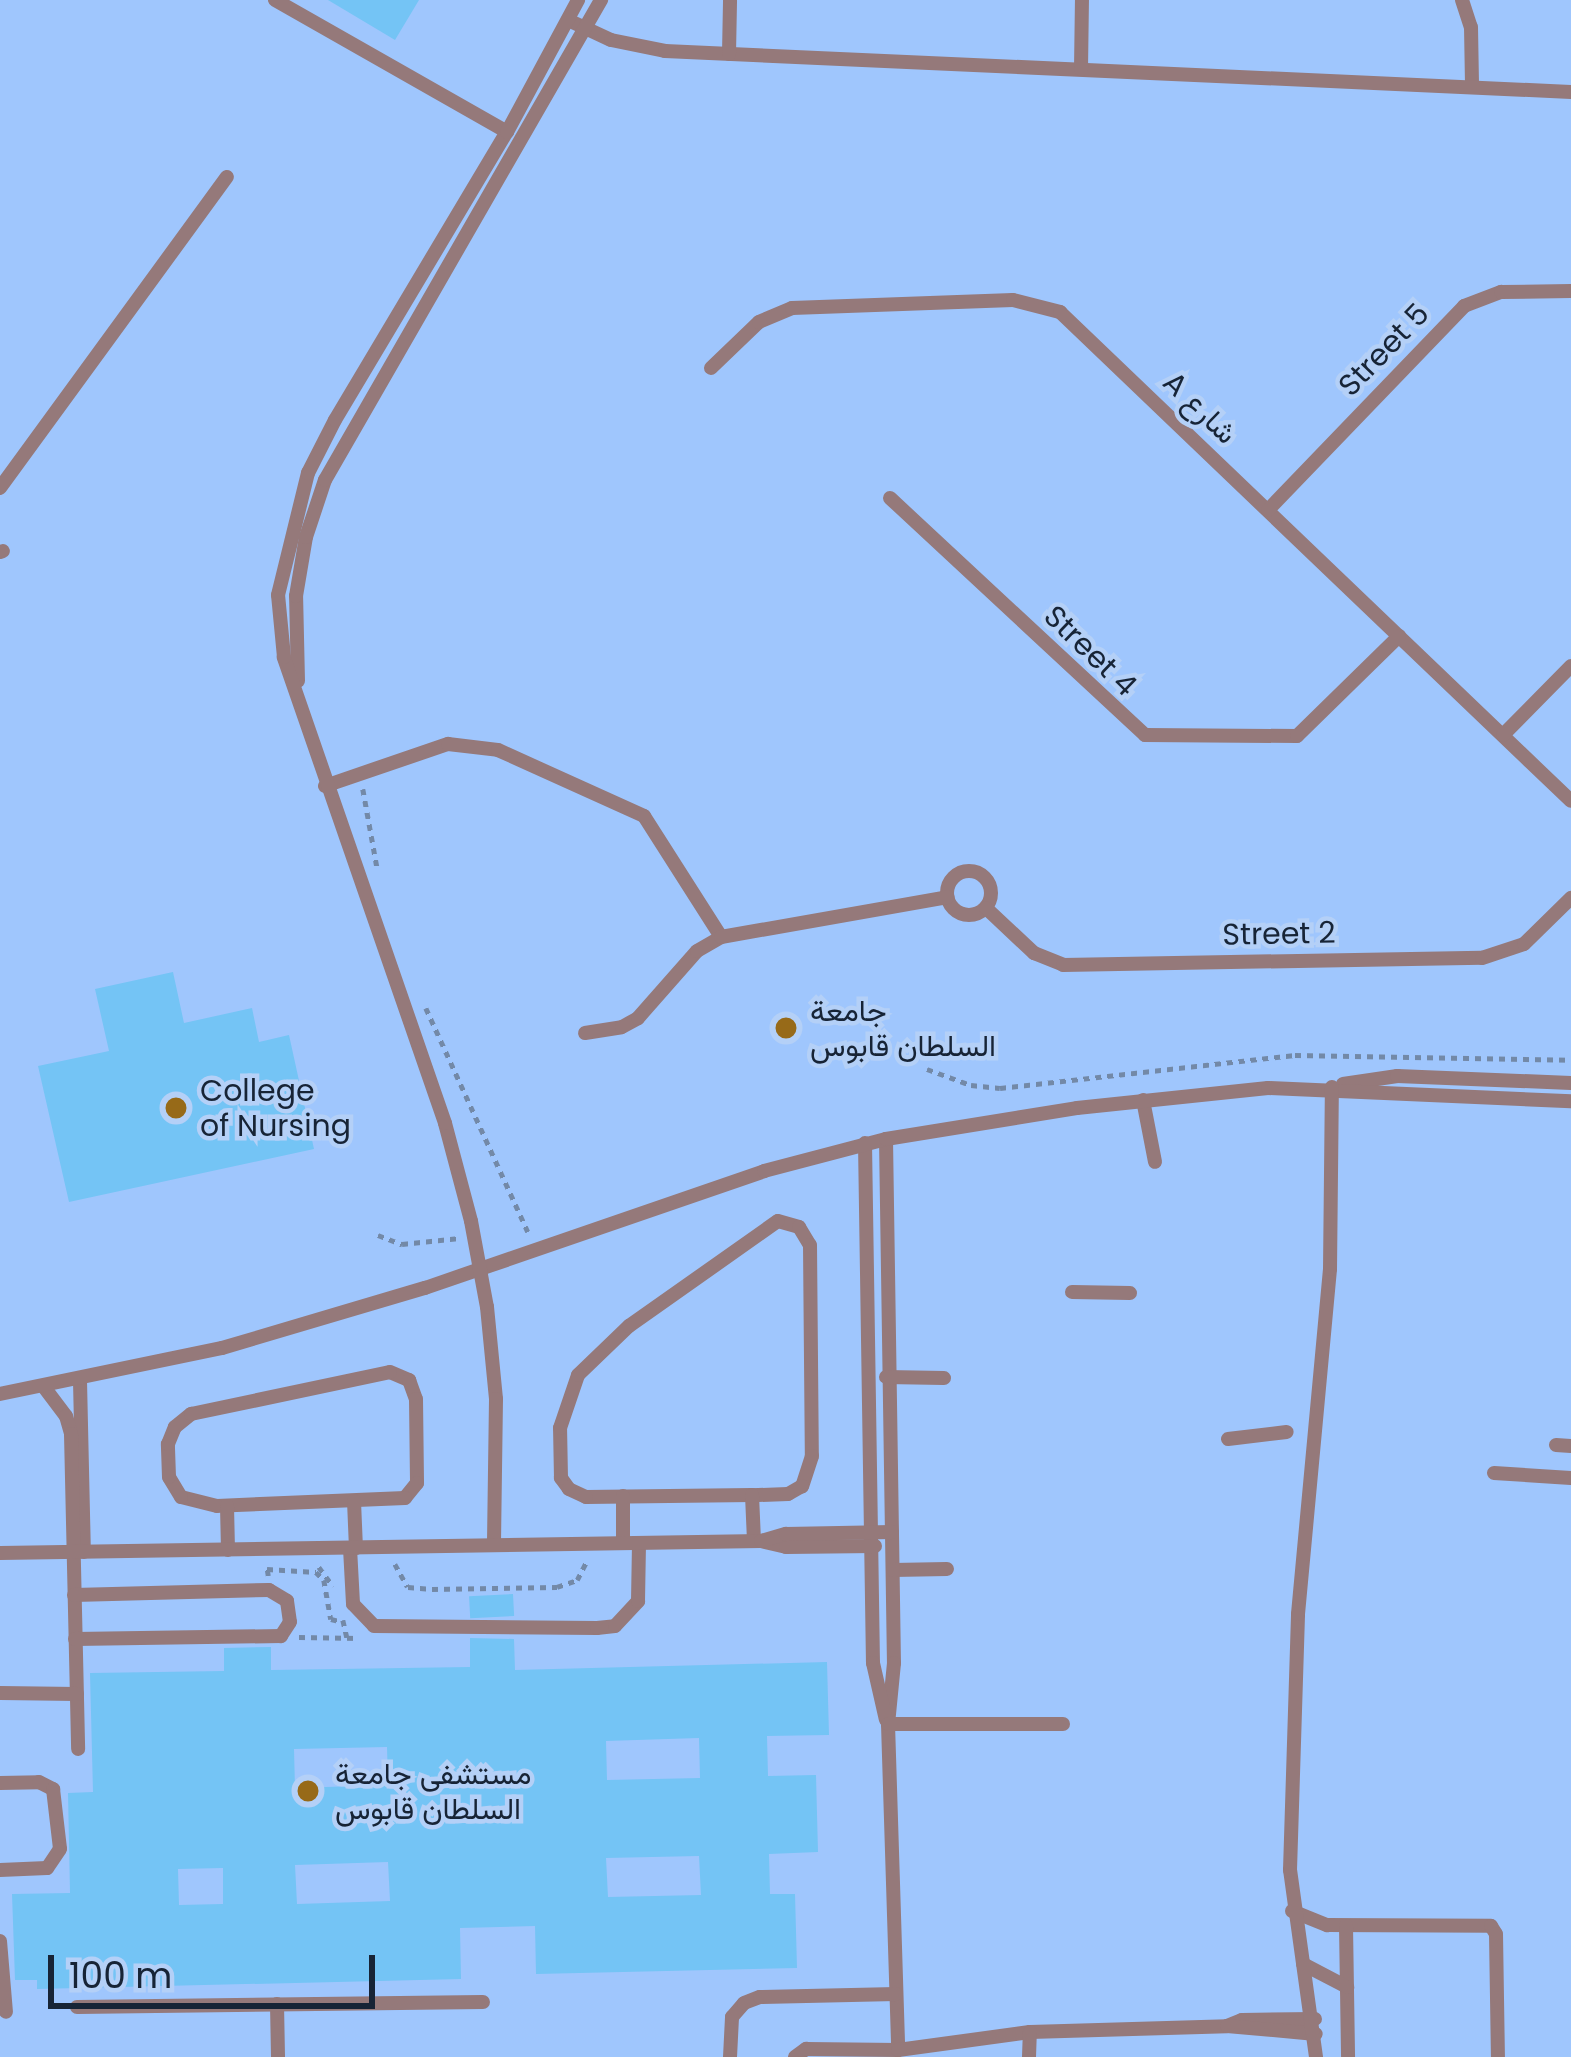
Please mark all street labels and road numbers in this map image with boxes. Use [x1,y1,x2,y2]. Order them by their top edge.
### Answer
street label: Street 5 [1331,296,1437,404]
street label: A شارع [1156,364,1244,452]
street label: Street 4 [1036,598,1144,704]
street label: Street 2 [1222,915,1336,953]

